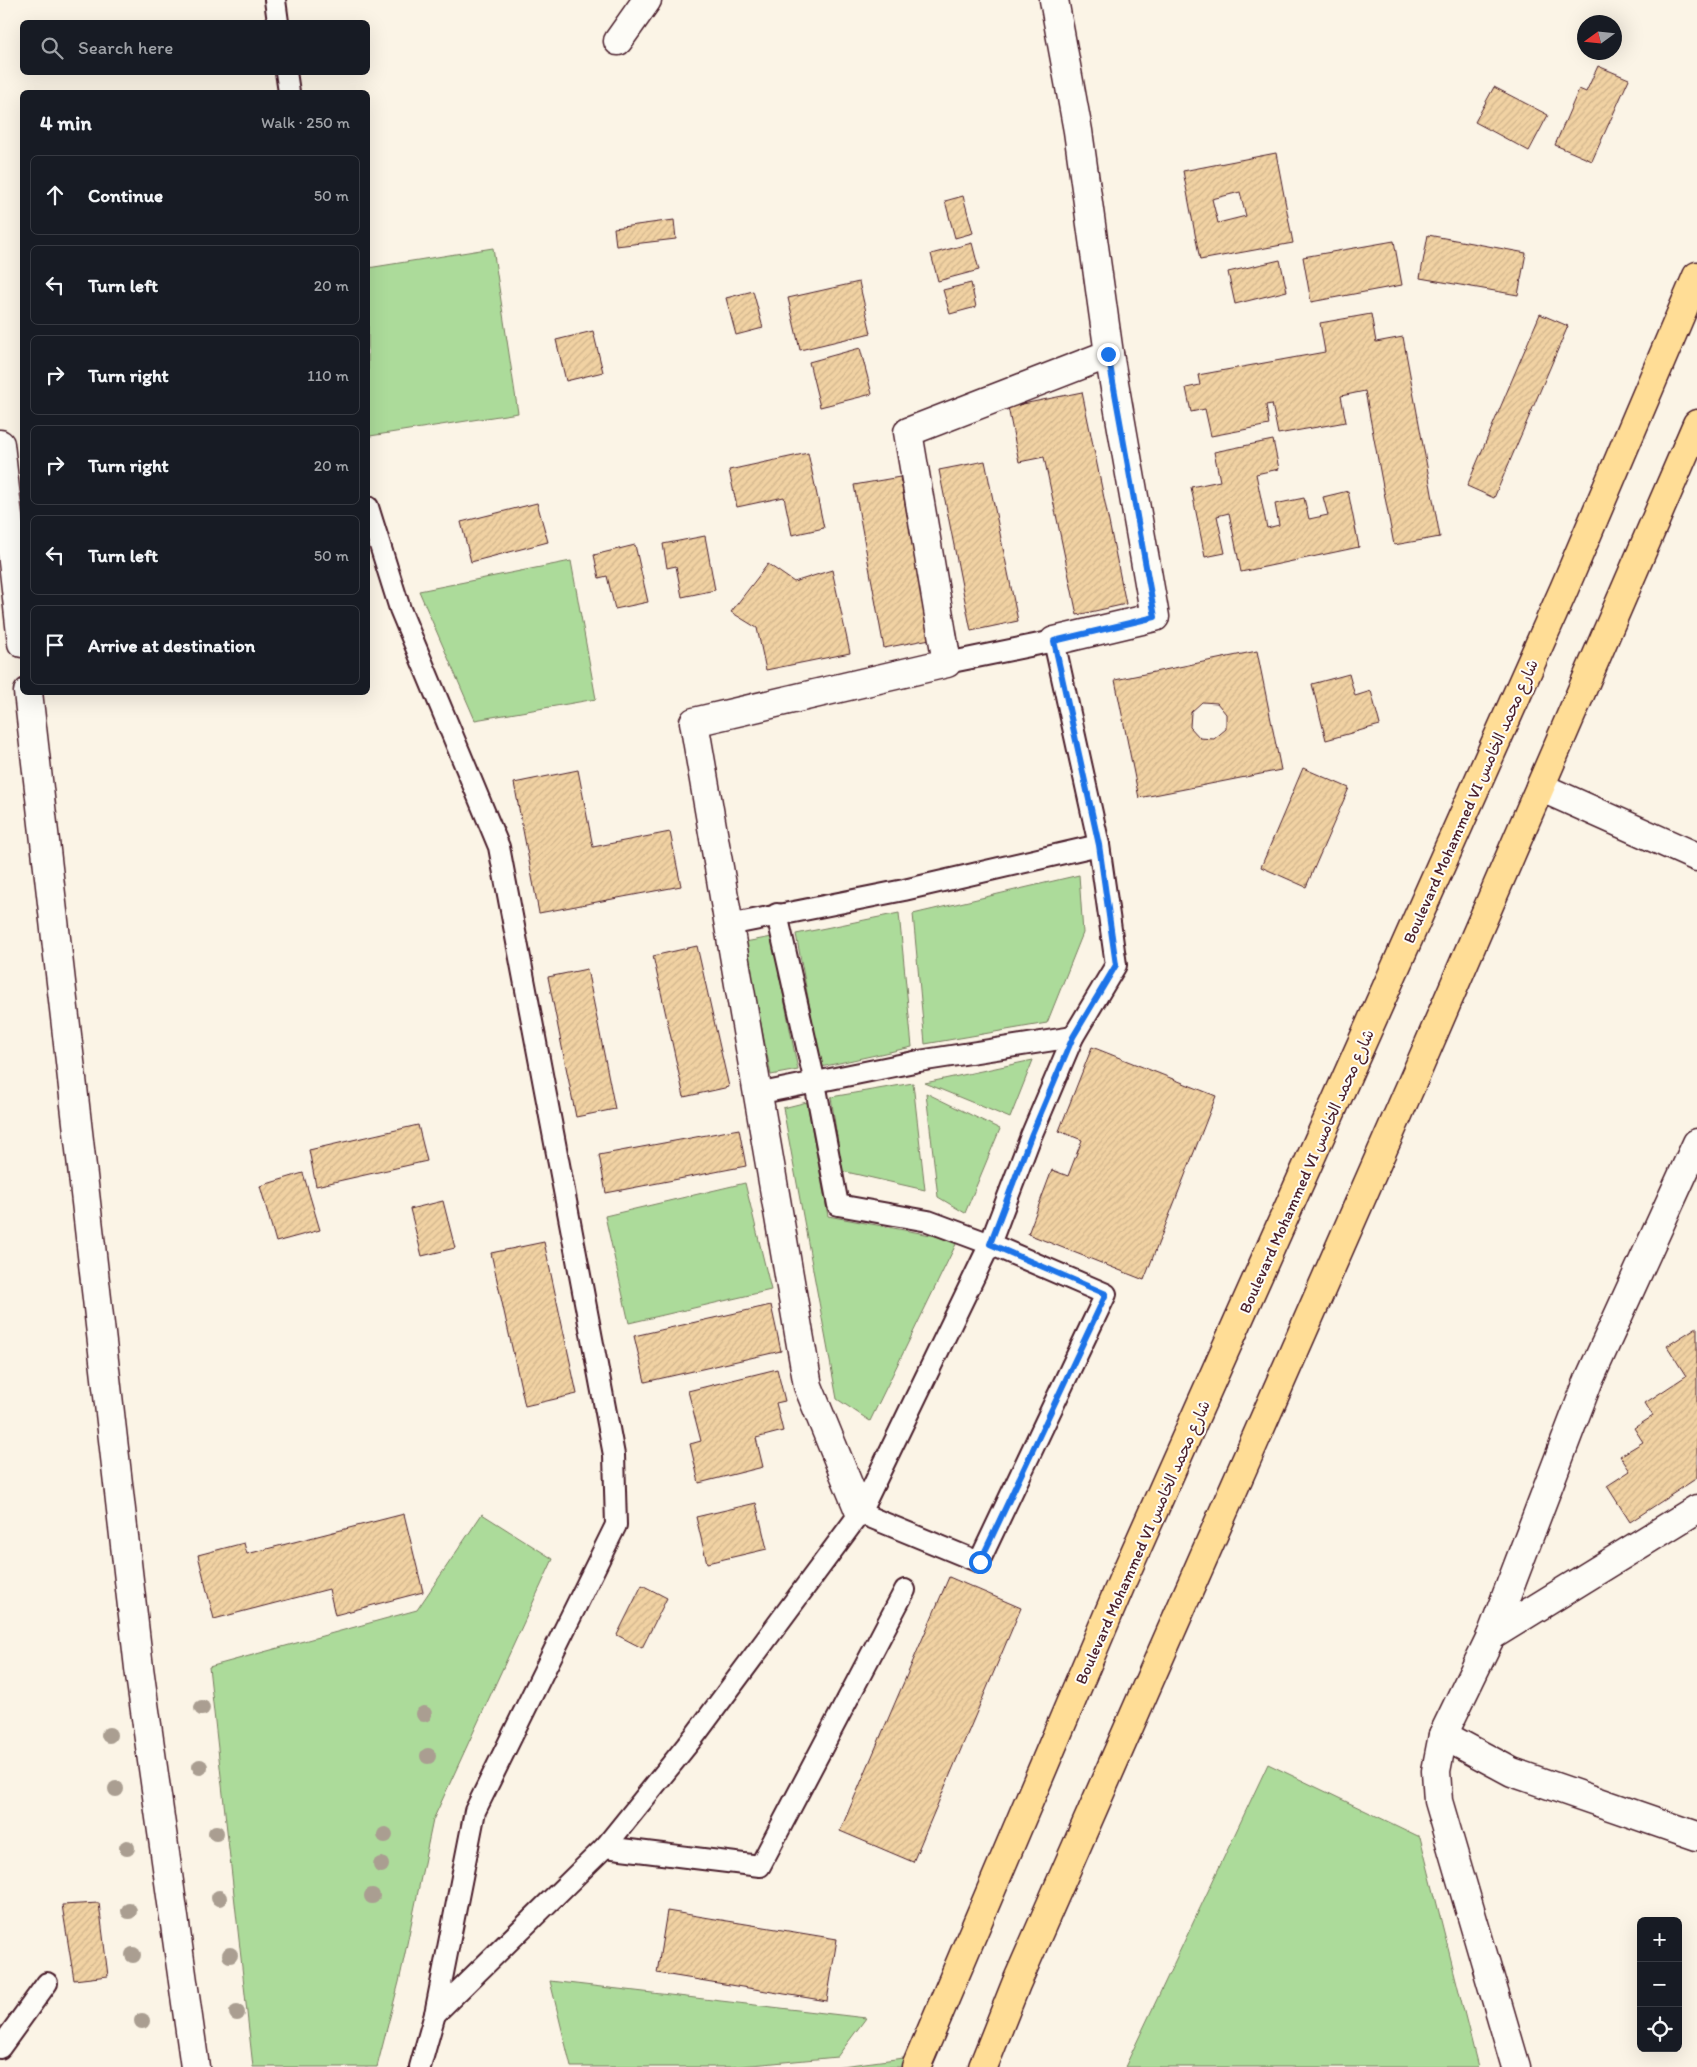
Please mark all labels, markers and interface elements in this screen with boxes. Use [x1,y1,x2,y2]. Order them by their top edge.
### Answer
north arrow [1577,15,1622,60]
search box [20,20,370,75]
icon: search [38,34,66,62]
text: Search here [78,36,173,59]
text: 4 min [40,110,92,135]
text: Walk · 250 m [261,113,350,132]
icon: ahead [41,181,69,209]
text: Continue [88,184,163,207]
text: 50 m [314,186,349,205]
icon: left [41,271,69,299]
text: Turn left [88,274,158,297]
text: 20 m [314,276,349,295]
route end [1097,343,1120,366]
icon: right [41,361,69,389]
text: Turn right [88,364,169,387]
text: 110 m [307,366,349,385]
icon: right [41,451,69,479]
text: Turn right [88,454,169,477]
text: 20 m [314,456,349,475]
icon: left [41,541,69,569]
text: Turn left [88,544,158,567]
text: 50 m [314,546,349,565]
icon: arrive [41,631,69,659]
text: Arrive at destination [88,634,255,657]
street label: Boulevard Mohammed VI شارع محمد الخامس [1399,656,1544,947]
street label: Boulevard Mohammed VI شارع محمد الخامس [1235,1026,1380,1317]
street label: Boulevard Mohammed VI شارع محمد الخامس [1071,1397,1216,1688]
route start [969,1551,992,1574]
map controls [1637,1917,1682,2052]
button: + [1637,1917,1682,1962]
button: − [1637,1962,1682,2007]
button: locate [1637,2007,1682,2052]

